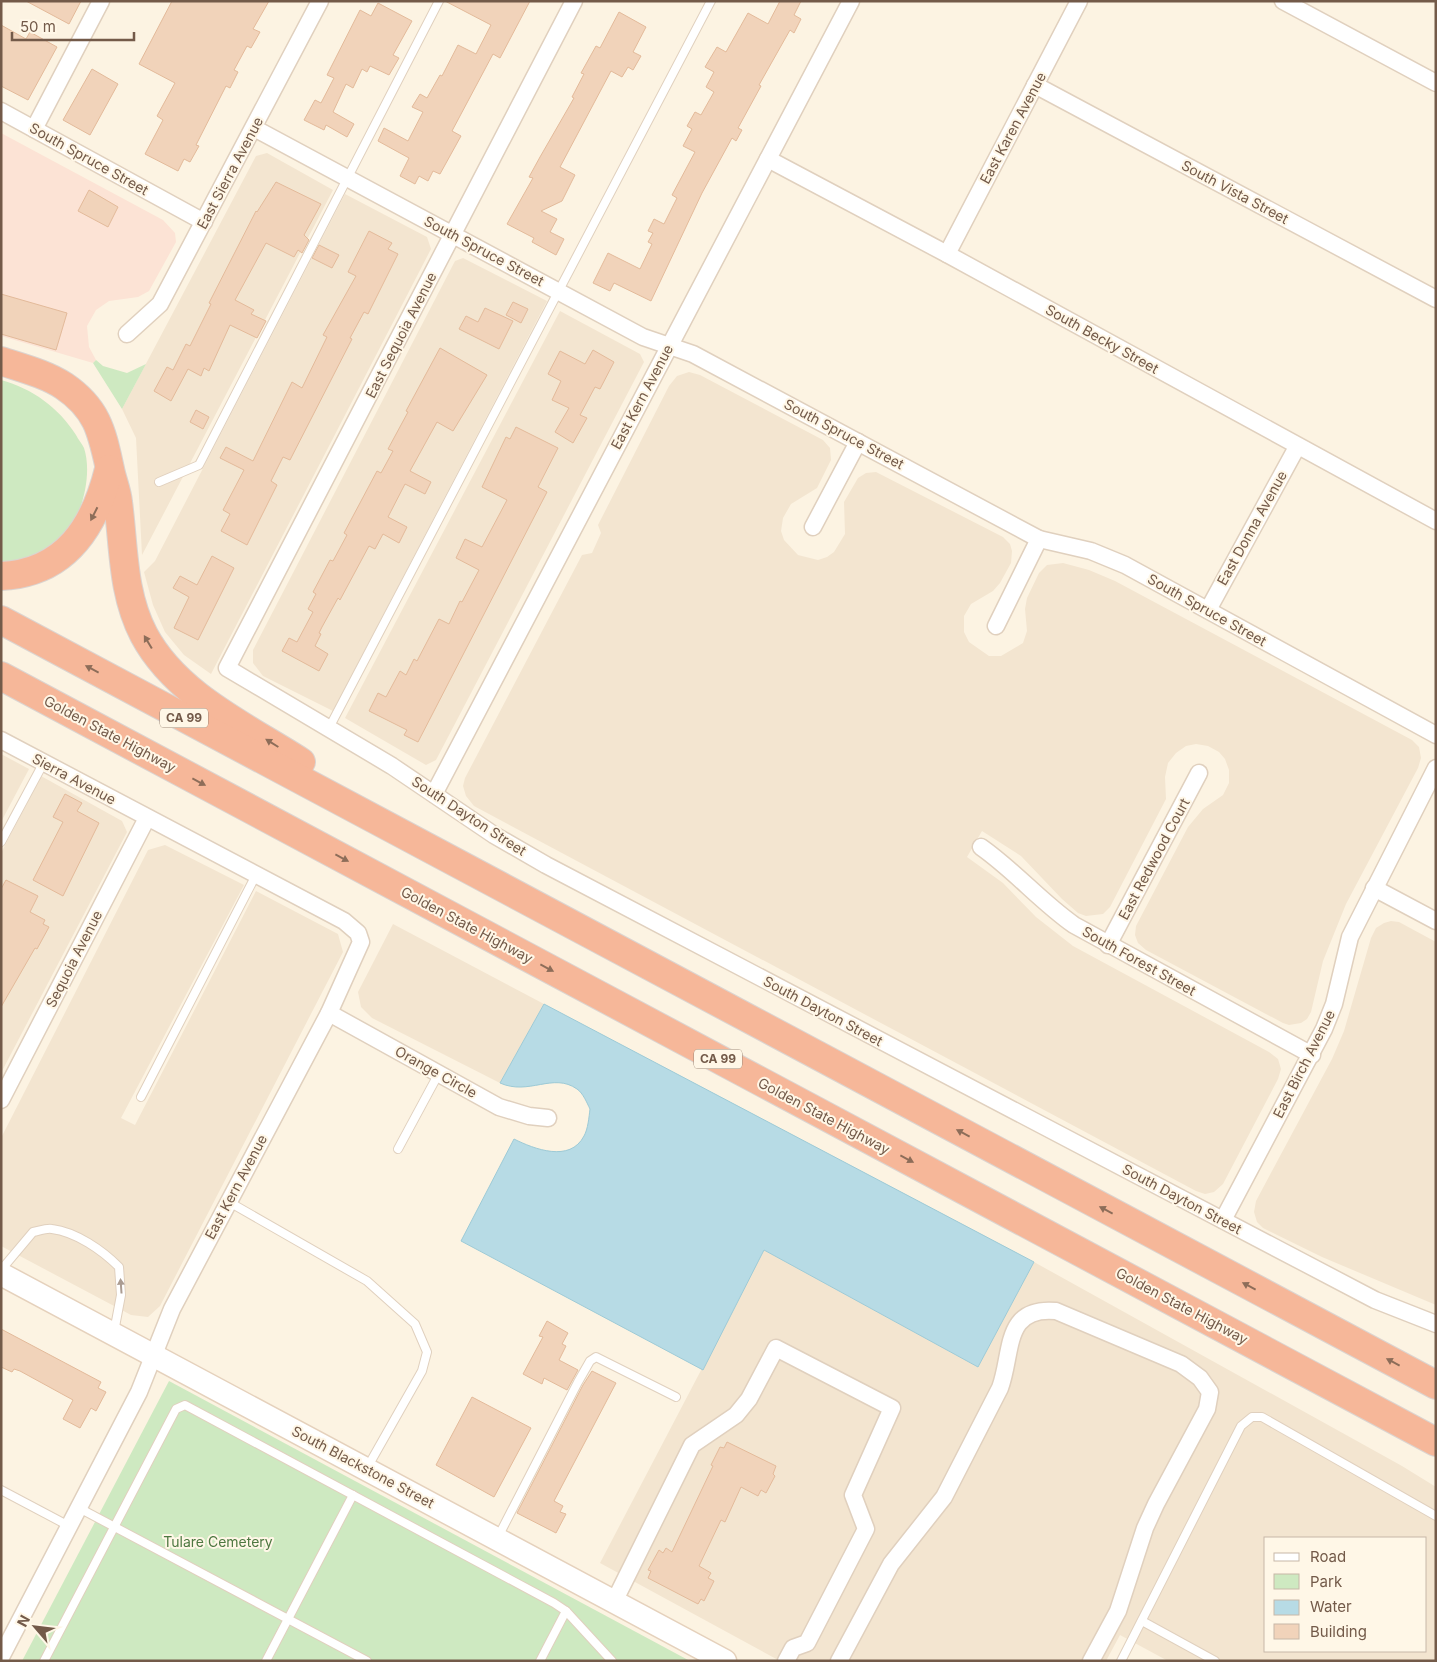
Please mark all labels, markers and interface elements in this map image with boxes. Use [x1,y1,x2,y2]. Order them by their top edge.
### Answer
scale bar [12,10,135,42]
text: 50 m [20,17,56,36]
street label: East Karen Avenue [976,69,1049,187]
street label: East Sierra Avenue [193,114,266,232]
street label: South Spruce Street [27,119,152,198]
street label: South Vista Street [1179,156,1292,227]
street label: South Spruce Street [421,212,547,290]
street label: East Sequoia Avenue [361,269,440,401]
street label: South Becky Street [1043,300,1162,377]
street label: East Kern Avenue [607,342,676,452]
street label: South Spruce Street [781,395,907,473]
street label: East Donna Avenue [1213,468,1290,588]
one-way arrow [90,506,98,521]
street label: South Spruce Street [1145,570,1270,649]
one-way arrow [144,635,153,648]
one-way arrow [85,664,99,673]
street label: Golden State Highway [41,692,179,776]
road number: CA 99 [160,708,208,728]
one-way arrow [266,739,279,748]
street label: Sierra Avenue [30,749,119,808]
street label: South Dayton Street [409,772,530,859]
one-way arrow [191,778,206,786]
street label: East Redwood Court [1114,795,1193,922]
one-way arrow [335,854,349,862]
street label: Golden State Highway [398,883,536,967]
street label: Sequoia Avenue [42,907,105,1010]
street label: South Forest Street [1080,922,1199,999]
one-way arrow [540,964,554,972]
street label: South Dayton Street [761,972,886,1049]
street label: East Birch Avenue [1269,1007,1338,1121]
street label: Orange Circle [392,1042,480,1101]
road number: CA 99 [694,1050,742,1068]
street label: Golden State Highway [755,1074,893,1158]
one-way arrow [955,1129,970,1137]
street label: East Kern Avenue [201,1132,270,1242]
one-way arrow [900,1155,913,1164]
street label: South Dayton Street [1120,1160,1245,1237]
one-way arrow [1099,1205,1113,1214]
street label: Golden State Highway [1113,1264,1251,1348]
one-way arrow [116,1277,124,1293]
one-way arrow [1242,1282,1257,1290]
one-way arrow [1386,1358,1399,1367]
street label: South Blackstone Street [289,1422,438,1511]
park label: Tulare Cemetery [163,1533,273,1550]
legend [1264,1537,1427,1652]
text: Road [1310,1547,1346,1566]
text: Park [1310,1572,1343,1591]
text: Water [1310,1597,1352,1616]
north arrow [10,1602,60,1652]
text: N [13,1612,33,1629]
text: Building [1310,1622,1367,1641]

